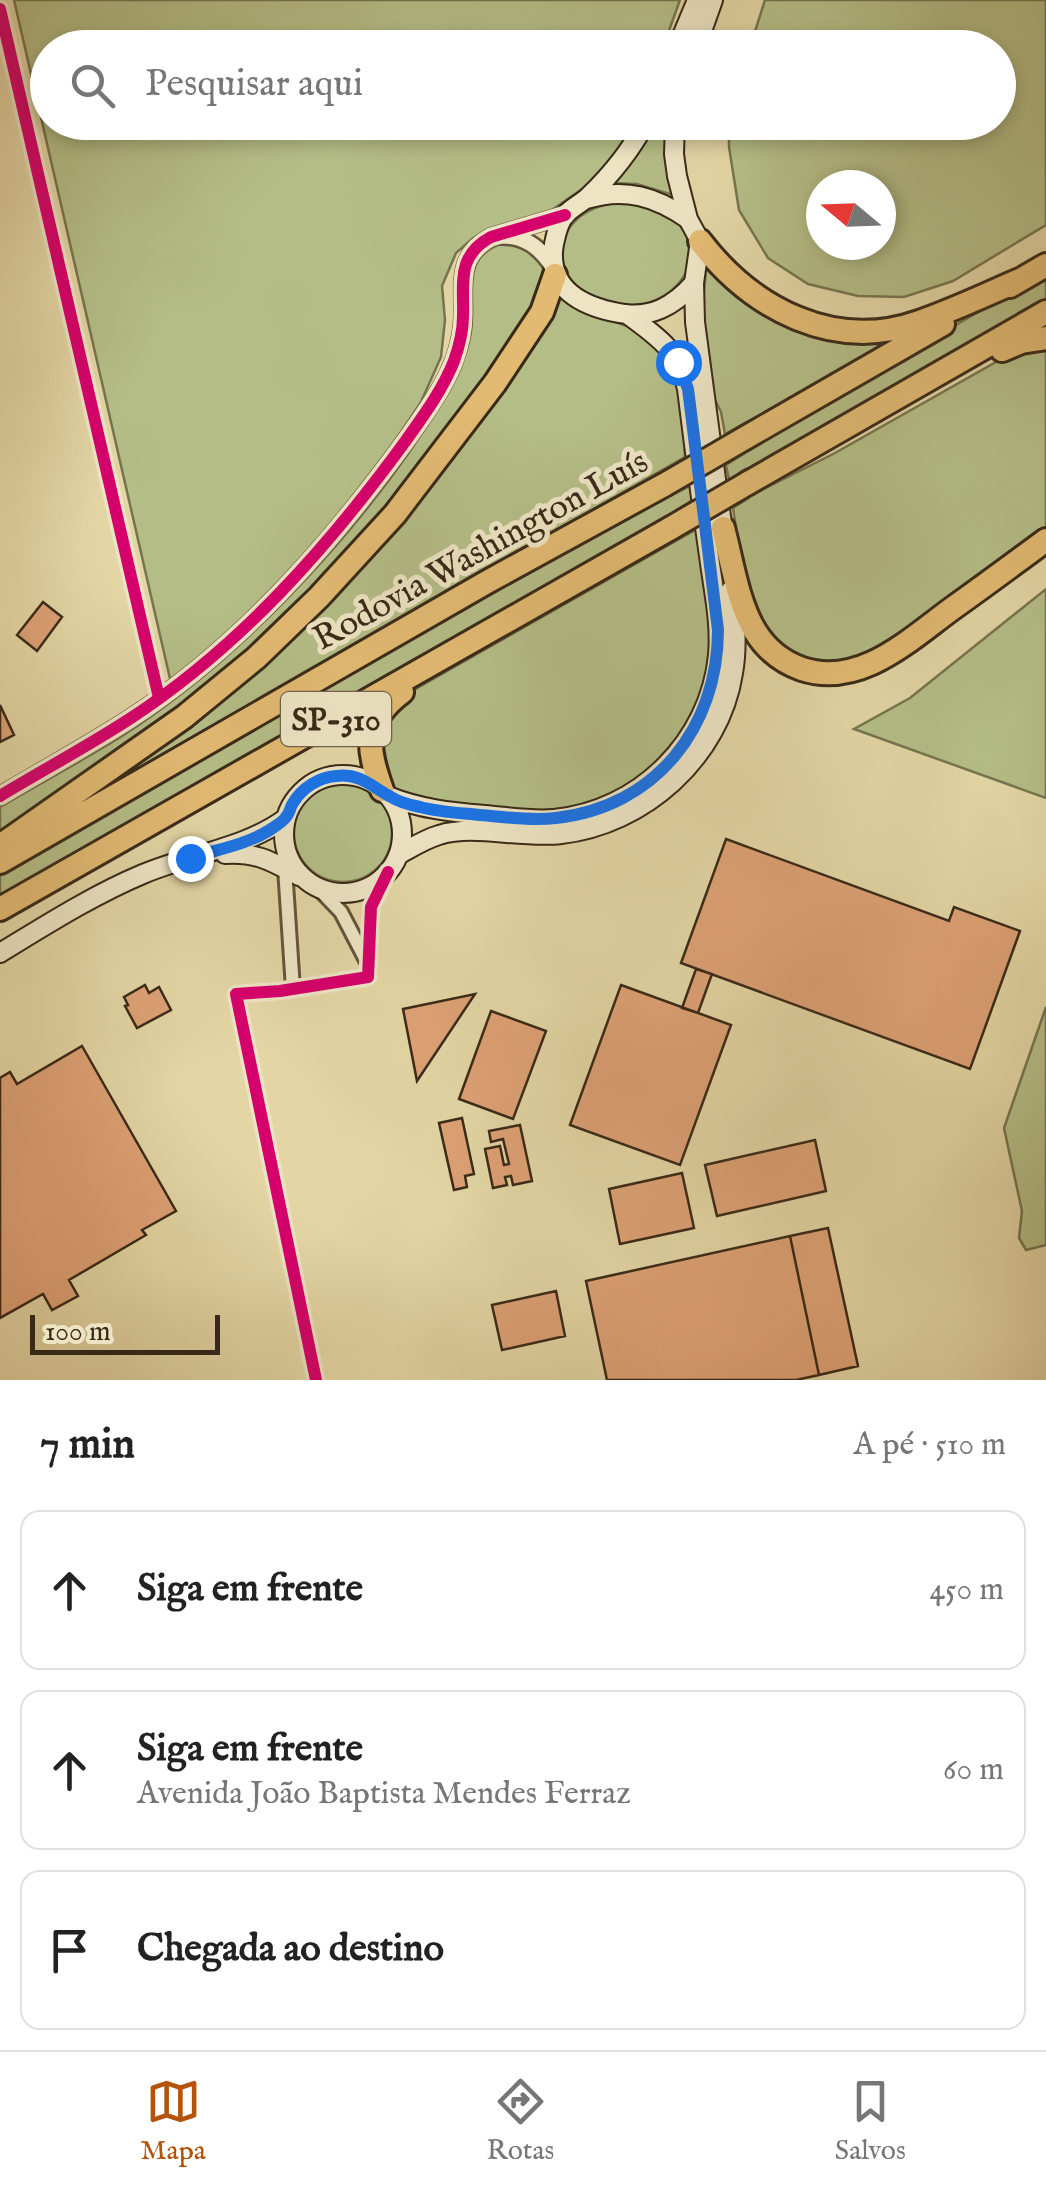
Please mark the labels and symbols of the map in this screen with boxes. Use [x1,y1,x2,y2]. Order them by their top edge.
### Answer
north arrow [806,170,896,260]
route start [656,340,702,386]
street label: Rodovia Washington Luís [306,440,657,662]
road number: SP-310 [281,692,391,746]
route end [168,836,214,882]
scale bar [30,1310,220,1354]

